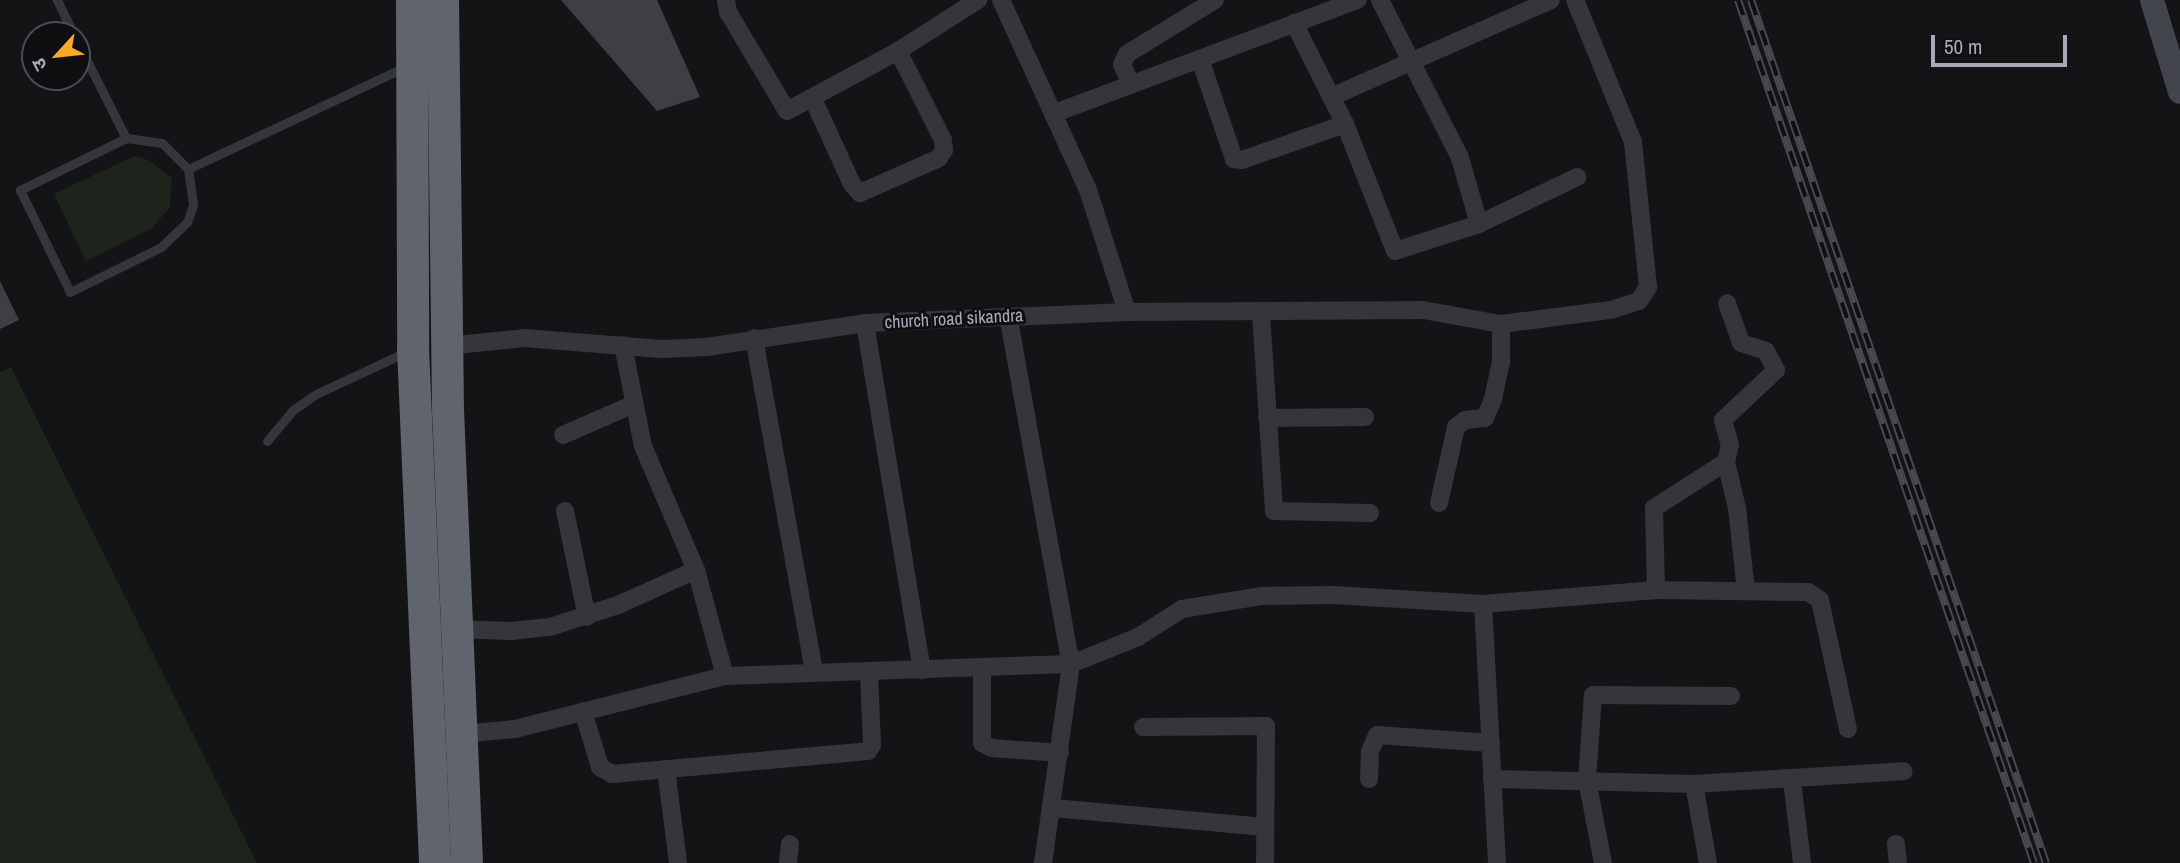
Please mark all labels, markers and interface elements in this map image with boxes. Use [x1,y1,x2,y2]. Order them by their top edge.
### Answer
north arrow [21,21,91,91]
scale bar [1935,21,2072,65]
text: 50 m [1944,32,1982,61]
text: उ [25,54,53,75]
street label: church road sikandra [884,305,1024,333]

